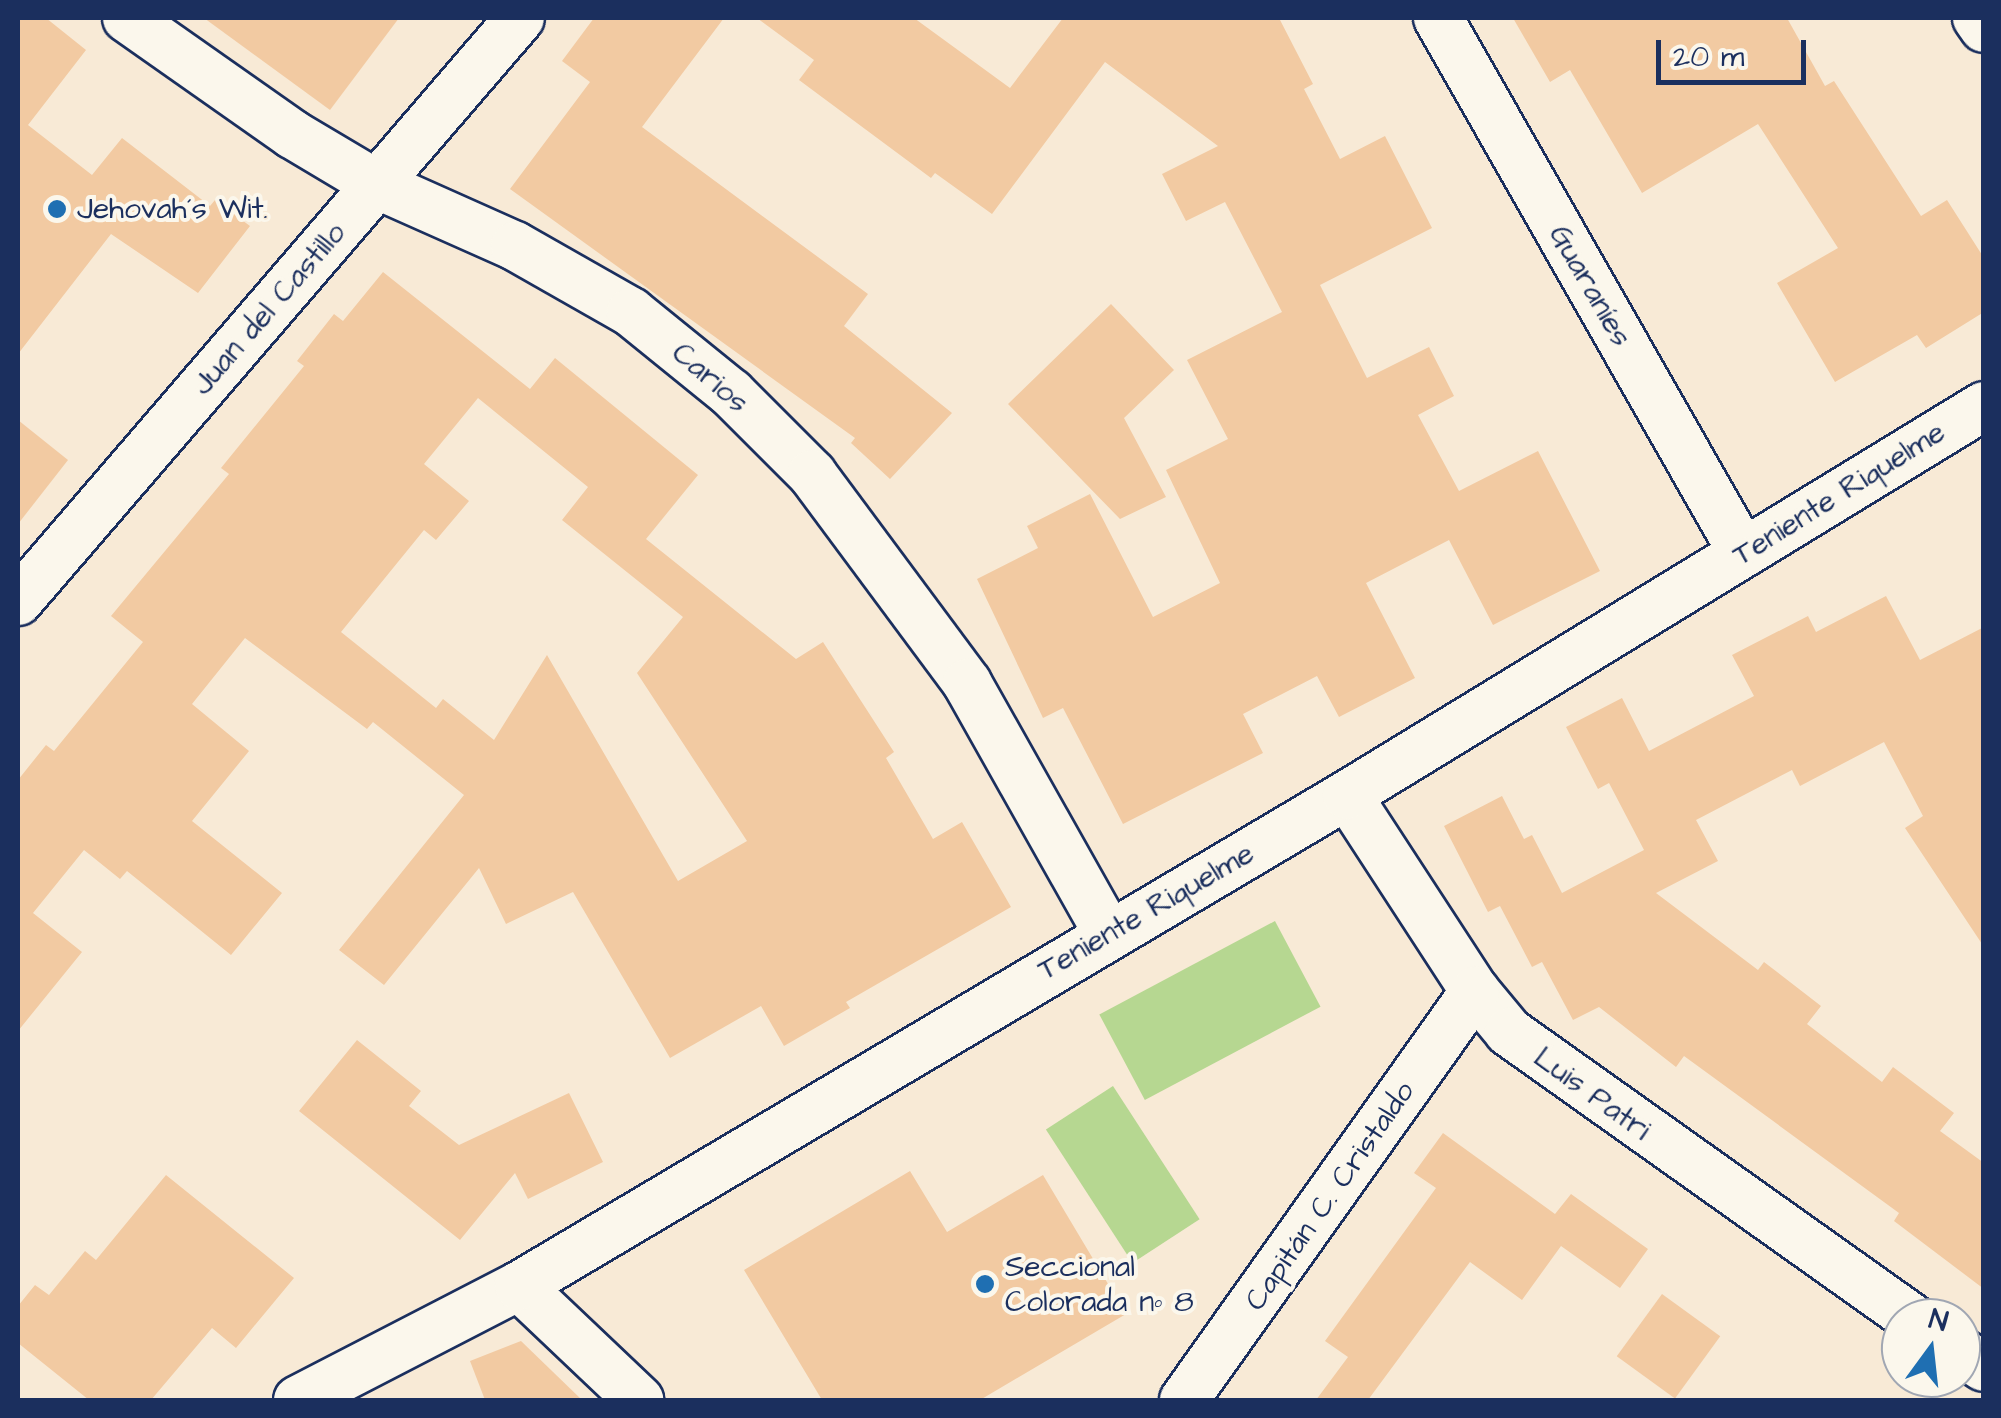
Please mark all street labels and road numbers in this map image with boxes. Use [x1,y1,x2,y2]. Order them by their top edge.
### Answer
street label: Juan del Castillo [184,216,354,402]
street label: Guaraníes [1541,219,1639,353]
street label: Carios [664,335,756,421]
street label: Teniente Riquelme [1726,414,1952,574]
street label: Teniente Riquelme [1032,836,1260,988]
street label: Luis Patri [1527,1040,1657,1148]
street label: Capitán C. Cristaldo [1237,1075,1423,1317]

